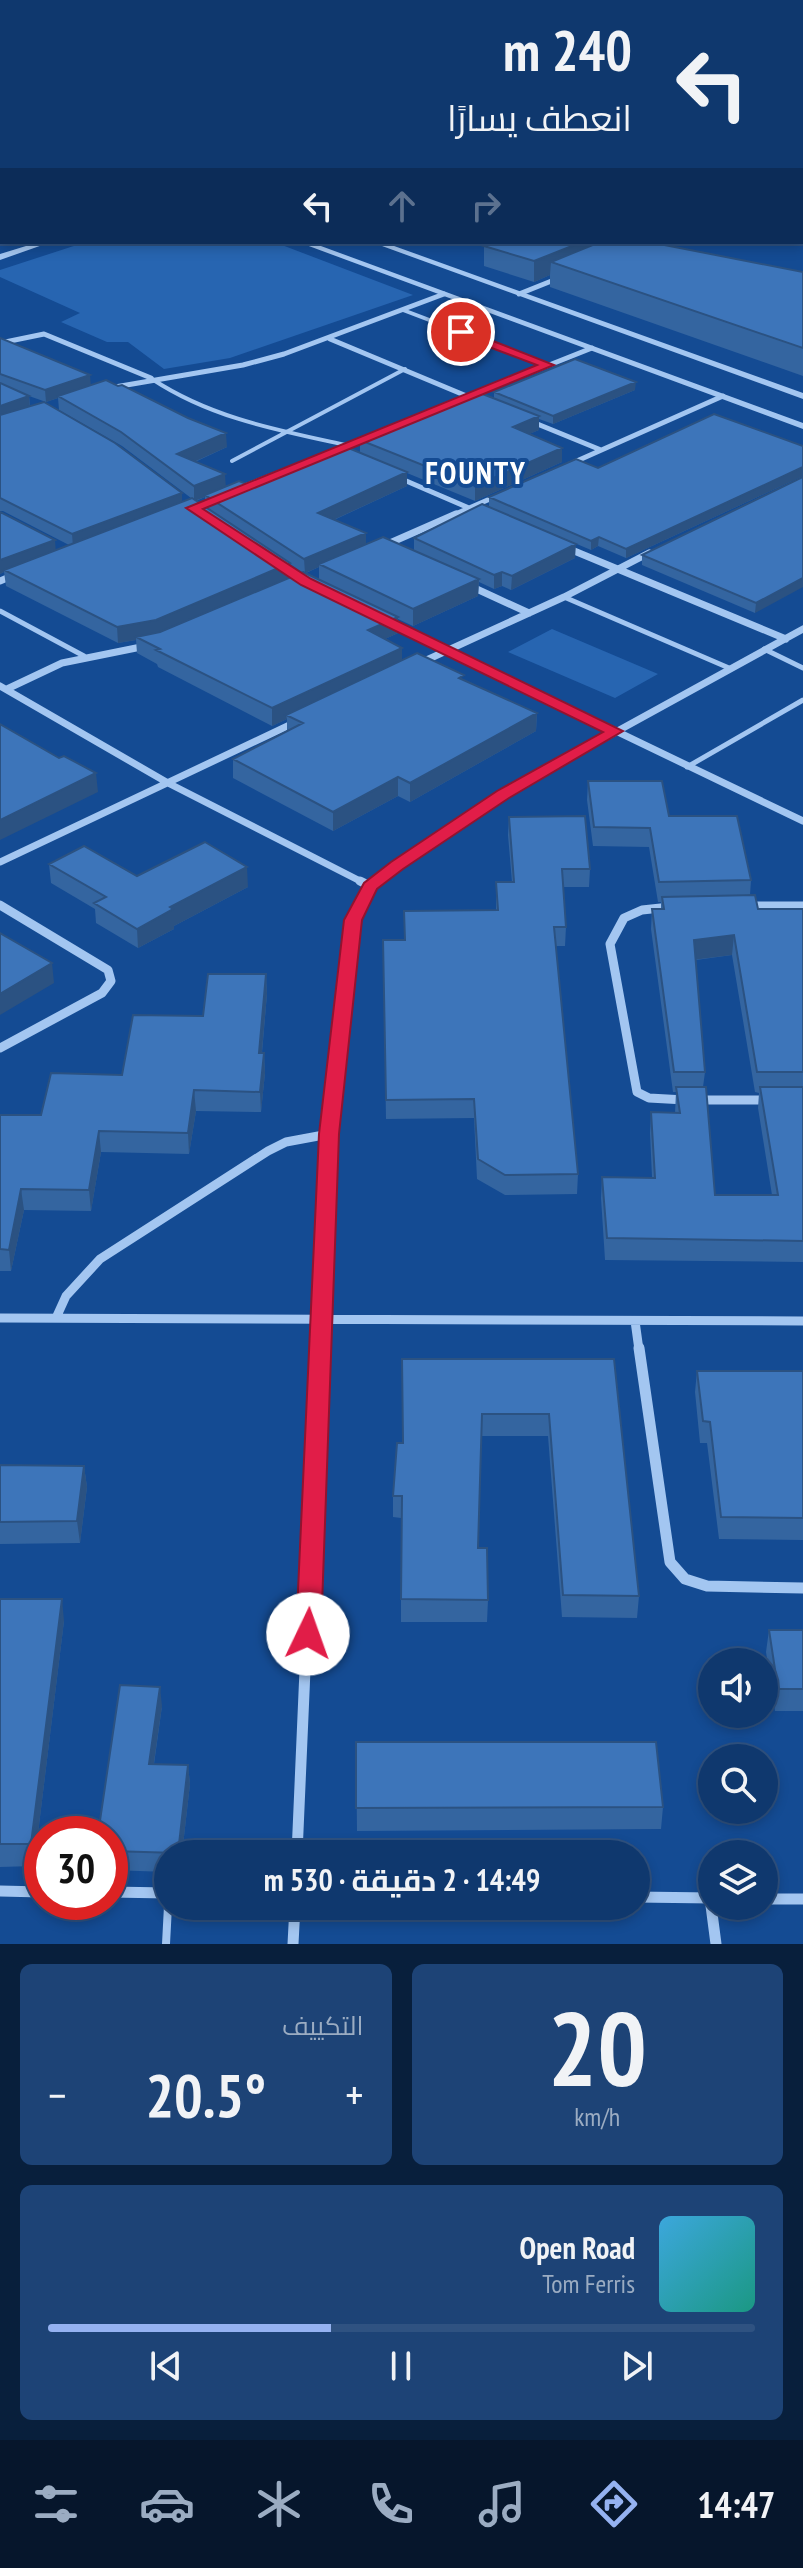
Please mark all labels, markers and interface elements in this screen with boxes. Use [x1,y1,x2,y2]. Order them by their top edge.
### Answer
text: 240 m [503,14,632,86]
icon: left [660,32,764,136]
text: انعطف يسارًا [447,94,632,141]
icon: left [296,184,340,228]
icon: ahead [380,184,424,228]
icon: right [464,184,508,228]
pin [427,298,495,366]
icon: arrive [439,310,483,354]
district label: FOUNTY [425,453,527,492]
position arrow [266,1592,350,1676]
map controls [698,1648,778,1920]
button: sound [698,1648,778,1728]
button: search [698,1744,778,1824]
speed limit sign: 30 [24,1816,128,1920]
button: layers [698,1840,778,1920]
text: 14:49 · 2 دقيقة · 530 m [264,1860,540,1899]
text: 20 [548,1980,647,2115]
text: التكييف [282,2009,364,2042]
text: 20.5° [145,2056,266,2134]
text: − [48,2066,66,2123]
text: + [345,2066,363,2123]
text: km/h [574,2100,620,2133]
text: Open Road [520,2228,635,2267]
text: Tom Ferris [542,2267,635,2300]
icon: previous [144,2344,188,2388]
icon: pause [379,2344,423,2388]
icon: next [615,2344,659,2388]
icon: filters [28,2476,84,2532]
icon: car [139,2476,195,2532]
icon: climate [251,2476,307,2532]
icon: phone [363,2476,419,2532]
icon: music [474,2476,530,2532]
icon: directions [586,2476,642,2532]
text: 14:47 [697,2481,775,2528]

